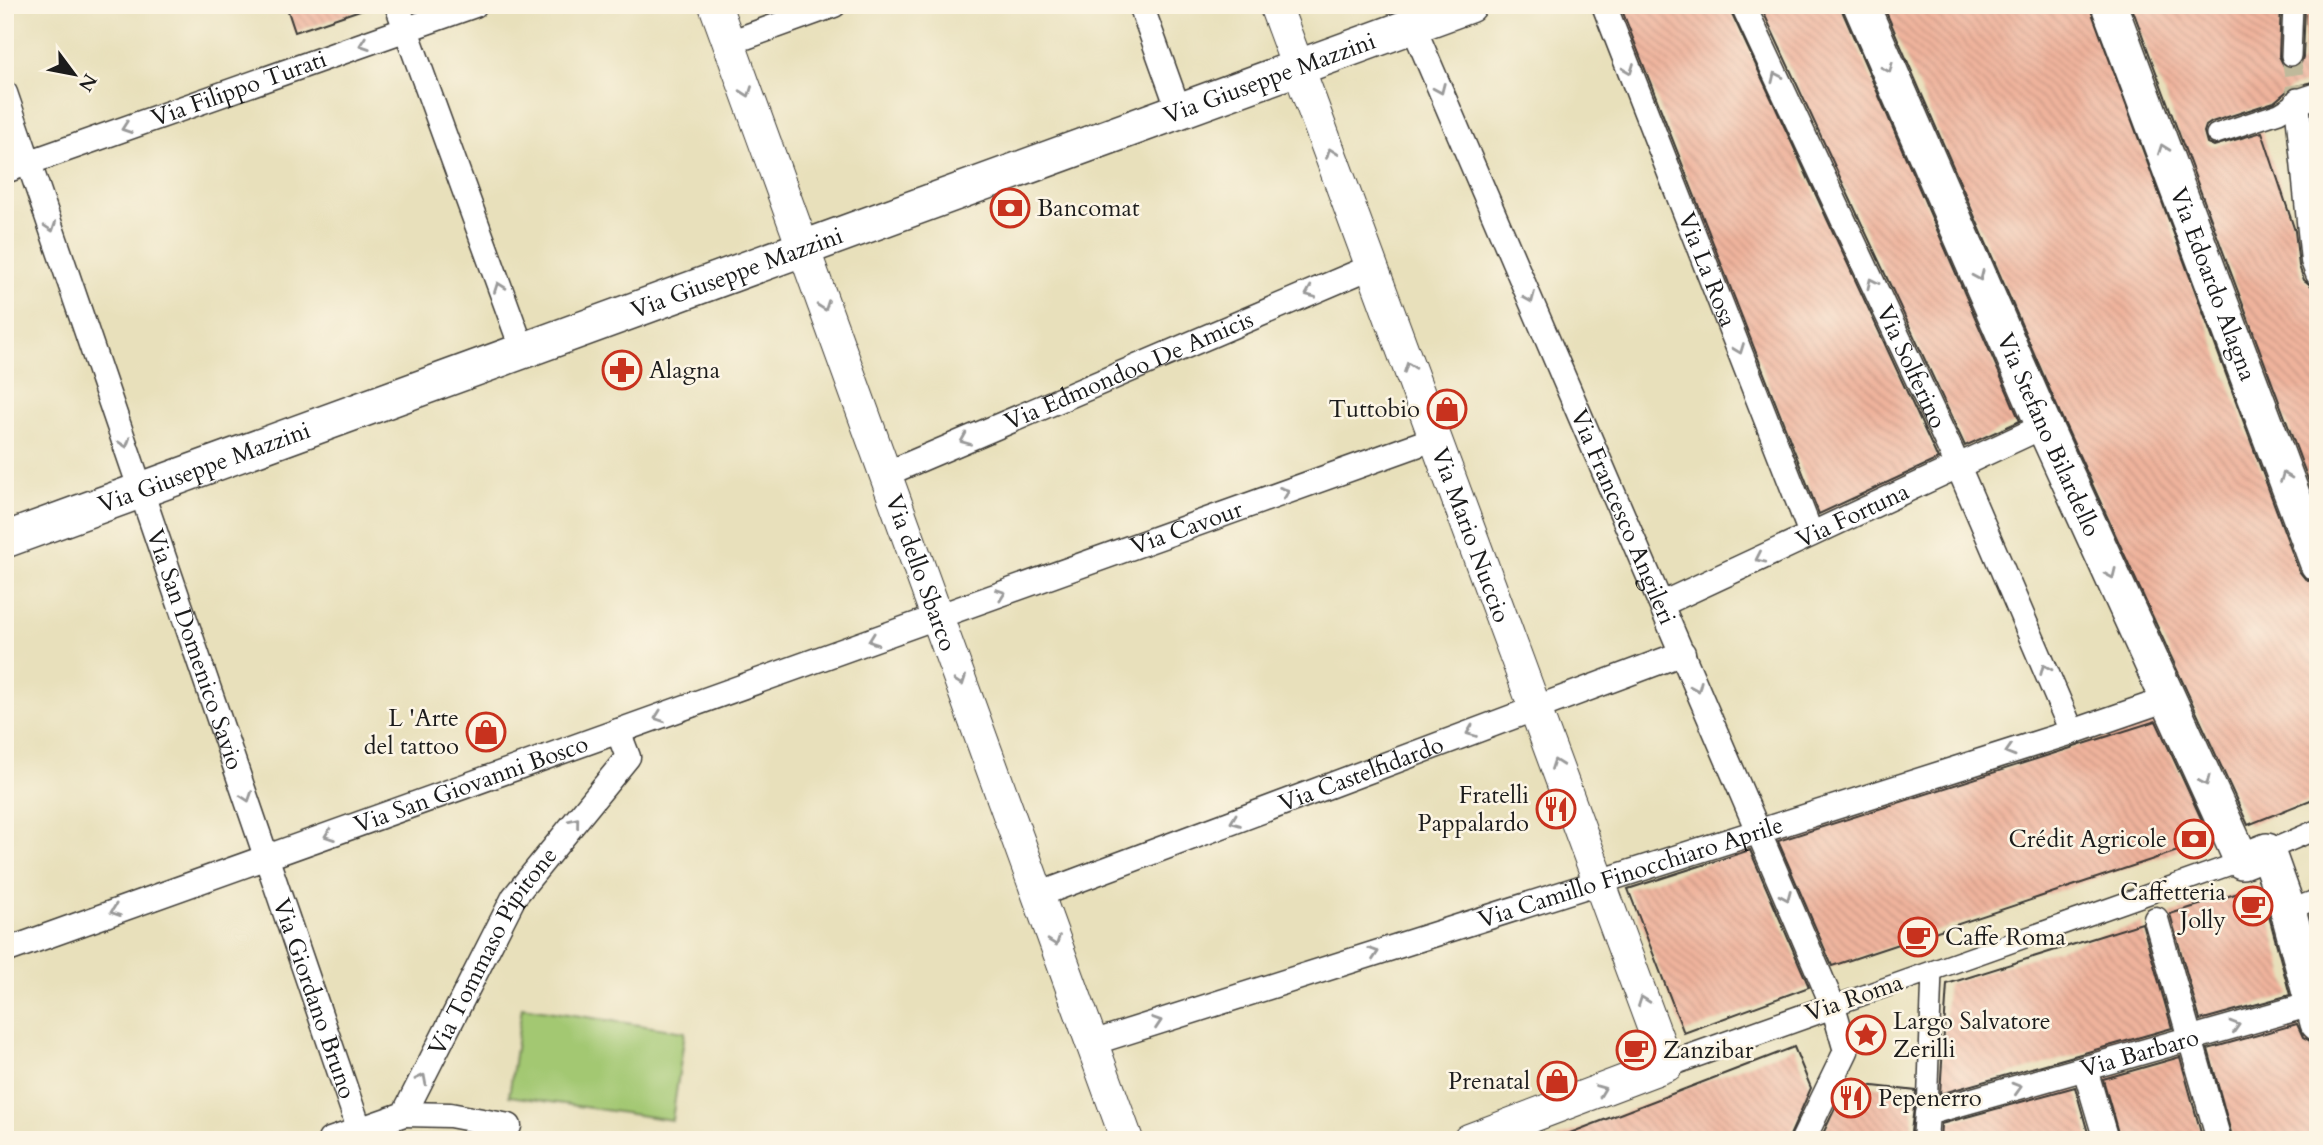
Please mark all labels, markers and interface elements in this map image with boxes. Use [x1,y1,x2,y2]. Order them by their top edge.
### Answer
street label: Via Giuseppe Mazzini [1159,24,1380,132]
one-way arrow [358,36,371,50]
north arrow [38,38,108,108]
street label: Via Filippo Turati [147,42,331,135]
one-way arrow [1880,61,1894,73]
one-way arrow [1620,62,1634,74]
text: N [72,69,103,97]
one-way arrow [1770,72,1784,84]
one-way arrow [1432,81,1446,94]
one-way arrow [739,86,753,98]
one-way arrow [121,120,133,134]
one-way arrow [2157,143,2171,155]
one-way arrow [1325,148,1339,160]
street label: Via Edoardo Alagna [2162,183,2265,386]
bank icon: Bancomat [989,187,1031,229]
place label: Bancomat [1037,192,1140,225]
street label: Via La Rosa [1670,207,1745,332]
street label: Via Giuseppe Mazzini [626,219,848,326]
one-way arrow [43,221,57,233]
one-way arrow [1971,269,1985,282]
one-way arrow [1866,278,1880,290]
one-way arrow [494,281,508,293]
one-way arrow [1304,285,1317,299]
one-way arrow [1522,290,1536,303]
street label: Via Solferino [1869,299,1955,434]
one-way arrow [816,300,830,312]
street label: Via Edmondoo De Amicis [999,303,1258,438]
street label: Via Stefano Bilardello [1989,328,2109,542]
one-way arrow [1730,342,1744,354]
pharmacy icon: Alagna [601,349,643,391]
place label: Alagna [649,354,721,387]
one-way arrow [1404,361,1418,373]
shop icon: Tuttobio [1426,388,1468,430]
place label: Tuttobio [1328,393,1420,426]
street label: Via Francesco Angileri [1563,404,1684,630]
street label: Via Giuseppe Mazzini [93,413,315,521]
one-way arrow [960,432,973,446]
one-way arrow [117,436,131,448]
street label: Via Mario Nuccio [1424,443,1518,627]
one-way arrow [2280,471,2294,483]
street label: Via Fortuna [1790,474,1915,556]
one-way arrow [1278,486,1290,500]
street label: Via dello Sbarco [878,490,965,656]
street label: Via Cavour [1126,492,1247,563]
street label: Via San Domenico Savio [139,525,252,774]
one-way arrow [1755,550,1767,564]
one-way arrow [2103,567,2117,579]
one-way arrow [995,588,1007,602]
one-way arrow [867,632,880,646]
one-way arrow [2039,664,2053,677]
one-way arrow [953,675,967,687]
one-way arrow [1689,679,1703,692]
place label: L 'Arte del tattoo [364,702,459,763]
one-way arrow [653,708,665,722]
shop icon: L 'Arte del tattoo [465,711,507,753]
one-way arrow [1466,724,1478,738]
street label: Via San Giovanni Bosco [349,727,593,841]
street label: Via Castelfidardo [1274,728,1448,820]
one-way arrow [2005,743,2017,758]
one-way arrow [1550,759,1564,771]
one-way arrow [2197,774,2211,786]
place label: Fratelli Pappalardo [1418,779,1529,840]
restaurant icon: Fratelli Pappalardo [1535,788,1577,830]
one-way arrow [239,790,253,802]
street label: Via Camillo Finocchiaro Aprile [1474,808,1787,936]
one-way arrow [1230,812,1242,826]
one-way arrow [567,817,579,830]
bank icon: Crédit Agricole [2173,818,2215,860]
place label: Crédit Agricole [2008,823,2167,856]
one-way arrow [324,826,336,840]
street label: Via Tommaso Pipitone [420,840,565,1061]
place label: Caffetteria Jolly [2120,876,2227,937]
cafe icon: Caffetteria Jolly [2232,885,2274,927]
one-way arrow [1778,889,1792,901]
street label: Via Giordano Bruno [265,894,364,1103]
one-way arrow [110,903,122,917]
cafe icon: Caffe Roma [1897,916,1939,958]
place label: Caffe Roma [1945,921,2066,954]
one-way arrow [1047,935,1061,947]
one-way arrow [1367,946,1379,961]
street label: Via Roma [1801,966,1908,1030]
one-way arrow [1637,995,1651,1007]
place label: Largo Salvatore Zerilli [1893,1005,2051,1066]
place icon: Largo Salvatore Zerilli [1845,1014,1887,1056]
one-way arrow [1150,1016,1163,1030]
street label: Via Barbaro [2077,1020,2203,1085]
one-way arrow [2229,1020,2241,1035]
cafe icon: Zanzibar [1615,1029,1657,1071]
place label: Zanzibar [1663,1034,1754,1067]
shop icon: Prenatal [1536,1060,1578,1102]
place label: Prenatal [1448,1065,1530,1098]
one-way arrow [413,1074,427,1086]
restaurant icon: Pepenerro [1830,1077,1872,1119]
place label: Pepenerro [1878,1082,1982,1115]
one-way arrow [2010,1082,2022,1096]
one-way arrow [1595,1084,1607,1098]

